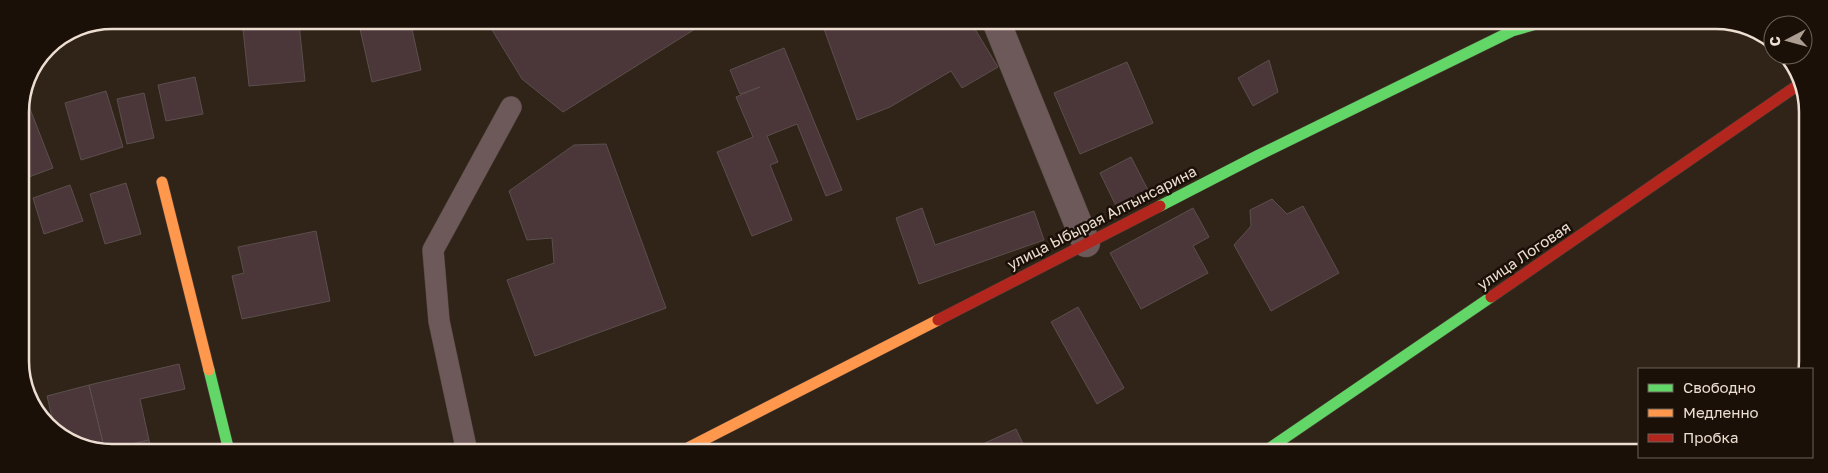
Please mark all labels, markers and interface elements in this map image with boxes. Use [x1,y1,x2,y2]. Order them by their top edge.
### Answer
north arrow [1763,15,1813,65]
text: С [1766,36,1784,47]
street label: улица Ыбырая Алтынсарина [1004,161,1199,273]
street label: улица Логовая [1473,217,1574,293]
legend [1638,368,1813,458]
text: Свободно [1683,378,1756,396]
text: Медленно [1683,403,1759,421]
text: Пробка [1683,428,1738,446]

